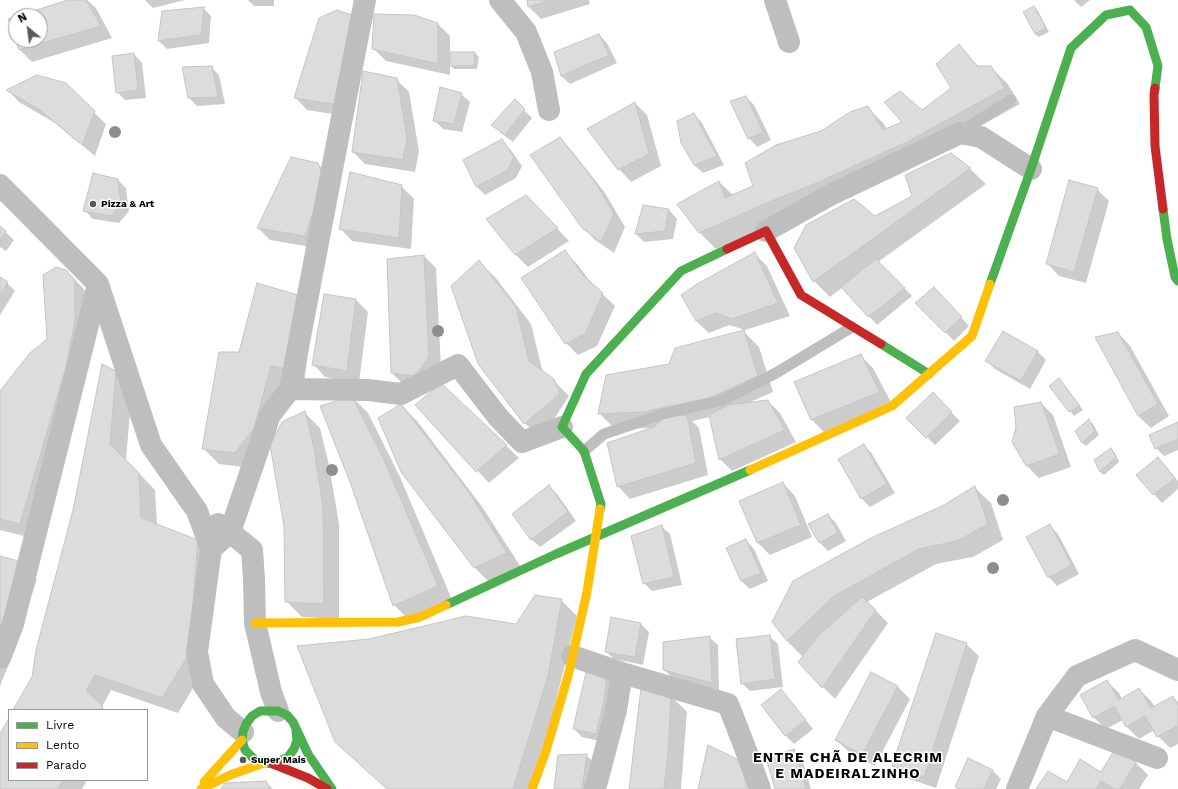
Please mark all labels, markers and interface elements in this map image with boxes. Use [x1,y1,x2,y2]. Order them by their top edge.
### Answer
north arrow [8,8,48,48]
text: N [16,10,29,26]
place label: Pizza & Art [101,198,154,210]
marker: Pizza & Art [88,199,98,209]
legend [8,709,148,781]
text: Livre [46,718,74,732]
text: Lento [46,738,80,752]
district label: ENTRE CHÃ DE ALECRIM E MADEIRALZINHO [753,750,943,782]
place label: Super Mais [251,754,306,766]
marker: Super Mais [238,755,248,765]
text: Parado [46,758,86,772]

